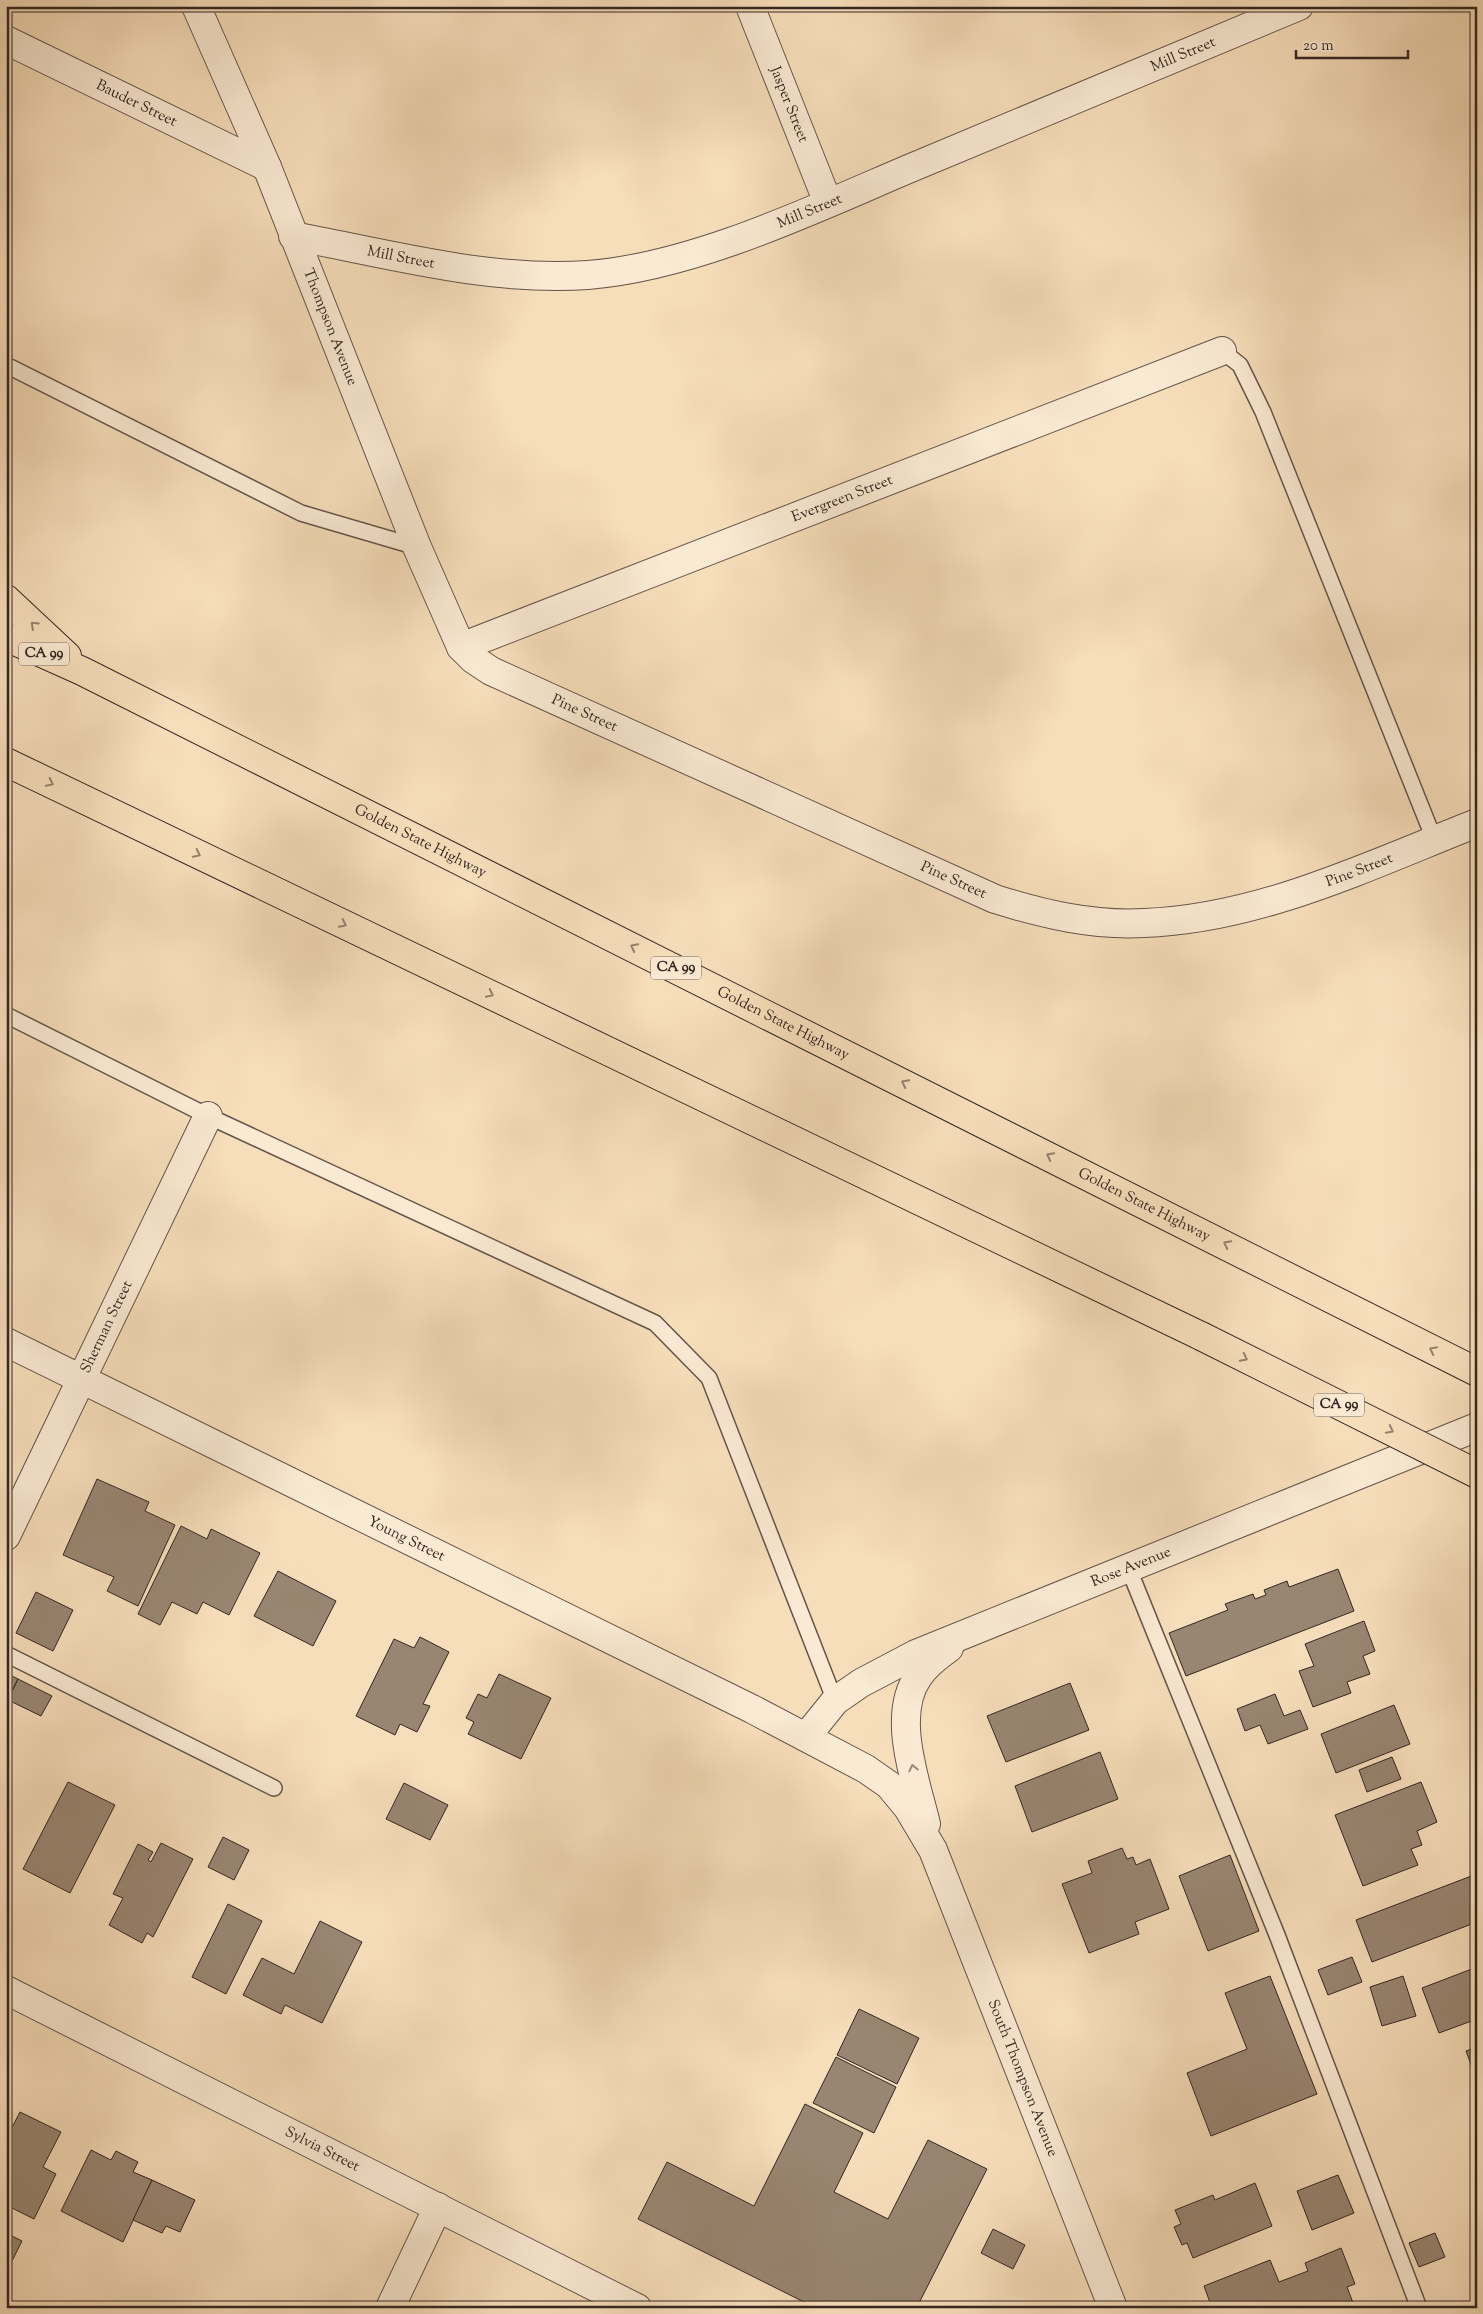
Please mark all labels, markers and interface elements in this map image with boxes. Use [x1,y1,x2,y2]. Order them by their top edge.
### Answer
scale bar [1296,28,1408,60]
street label: Mill Street [1147,32,1219,78]
text: 20 m [1303,36,1334,57]
street label: Jasper Street [764,62,814,146]
street label: Bauder Street [92,75,180,132]
street label: Mill Street [774,188,845,234]
street label: Mill Street [365,241,436,274]
street label: Thompson Avenue [298,265,363,389]
street label: Evergreen Street [789,470,896,528]
one-way arrow [31,622,40,631]
road number: CA 99 [19,642,69,666]
street label: Pine Street [548,689,621,737]
one-way arrow [45,777,54,787]
street label: Golden State Highway [351,799,491,883]
one-way arrow [192,847,201,858]
street label: Pine Street [1323,848,1396,893]
street label: Pine Street [917,856,990,904]
one-way arrow [338,918,347,928]
one-way arrow [631,943,640,953]
road number: CA 99 [651,956,701,980]
street label: Golden State Highway [713,981,853,1066]
one-way arrow [485,988,494,999]
one-way arrow [901,1079,910,1089]
one-way arrow [1046,1152,1055,1162]
street label: Golden State Highway [1074,1163,1214,1247]
one-way arrow [1223,1240,1232,1250]
street label: Sherman Street [75,1277,138,1377]
one-way arrow [1430,1346,1439,1356]
one-way arrow [1239,1352,1248,1362]
road number: CA 99 [1314,1394,1364,1416]
one-way arrow [1385,1424,1394,1435]
street label: Young Street [364,1511,449,1567]
street label: Rose Avenue [1088,1541,1174,1593]
one-way arrow [908,1764,919,1773]
street label: South Thompson Avenue [982,1996,1063,2160]
street label: Sylvia Street [281,2122,363,2177]

